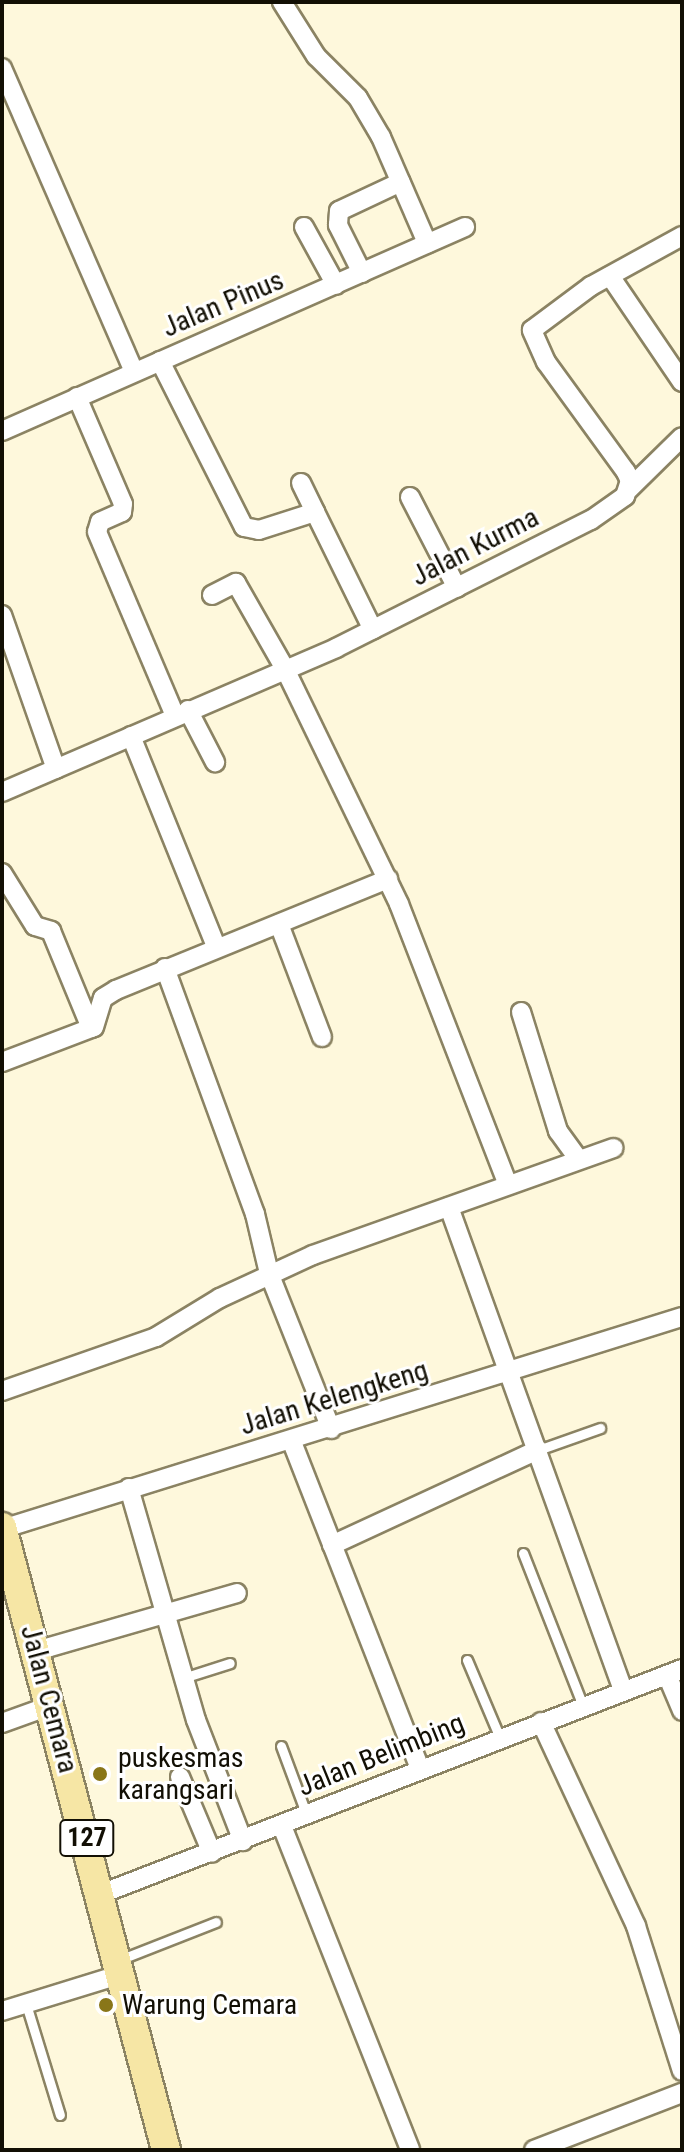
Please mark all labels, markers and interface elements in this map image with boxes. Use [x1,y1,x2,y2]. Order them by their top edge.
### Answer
street label: Jalan Pinus [157,263,289,345]
street label: Jalan Kurma [406,501,544,593]
street label: Jalan Kelengkeng [236,1353,432,1443]
street label: Jalan Cemara [13,1621,85,1777]
street label: Jalan Belimbing [293,1706,469,1804]
place label: puskesmas karangsari [118,1741,244,1807]
marker: puskesmas karangsari [89,1763,111,1785]
road number: 127 [59,1816,115,1860]
place label: Warung Cemara [122,1988,297,2022]
marker: Warung Cemara [97,1996,115,2014]

